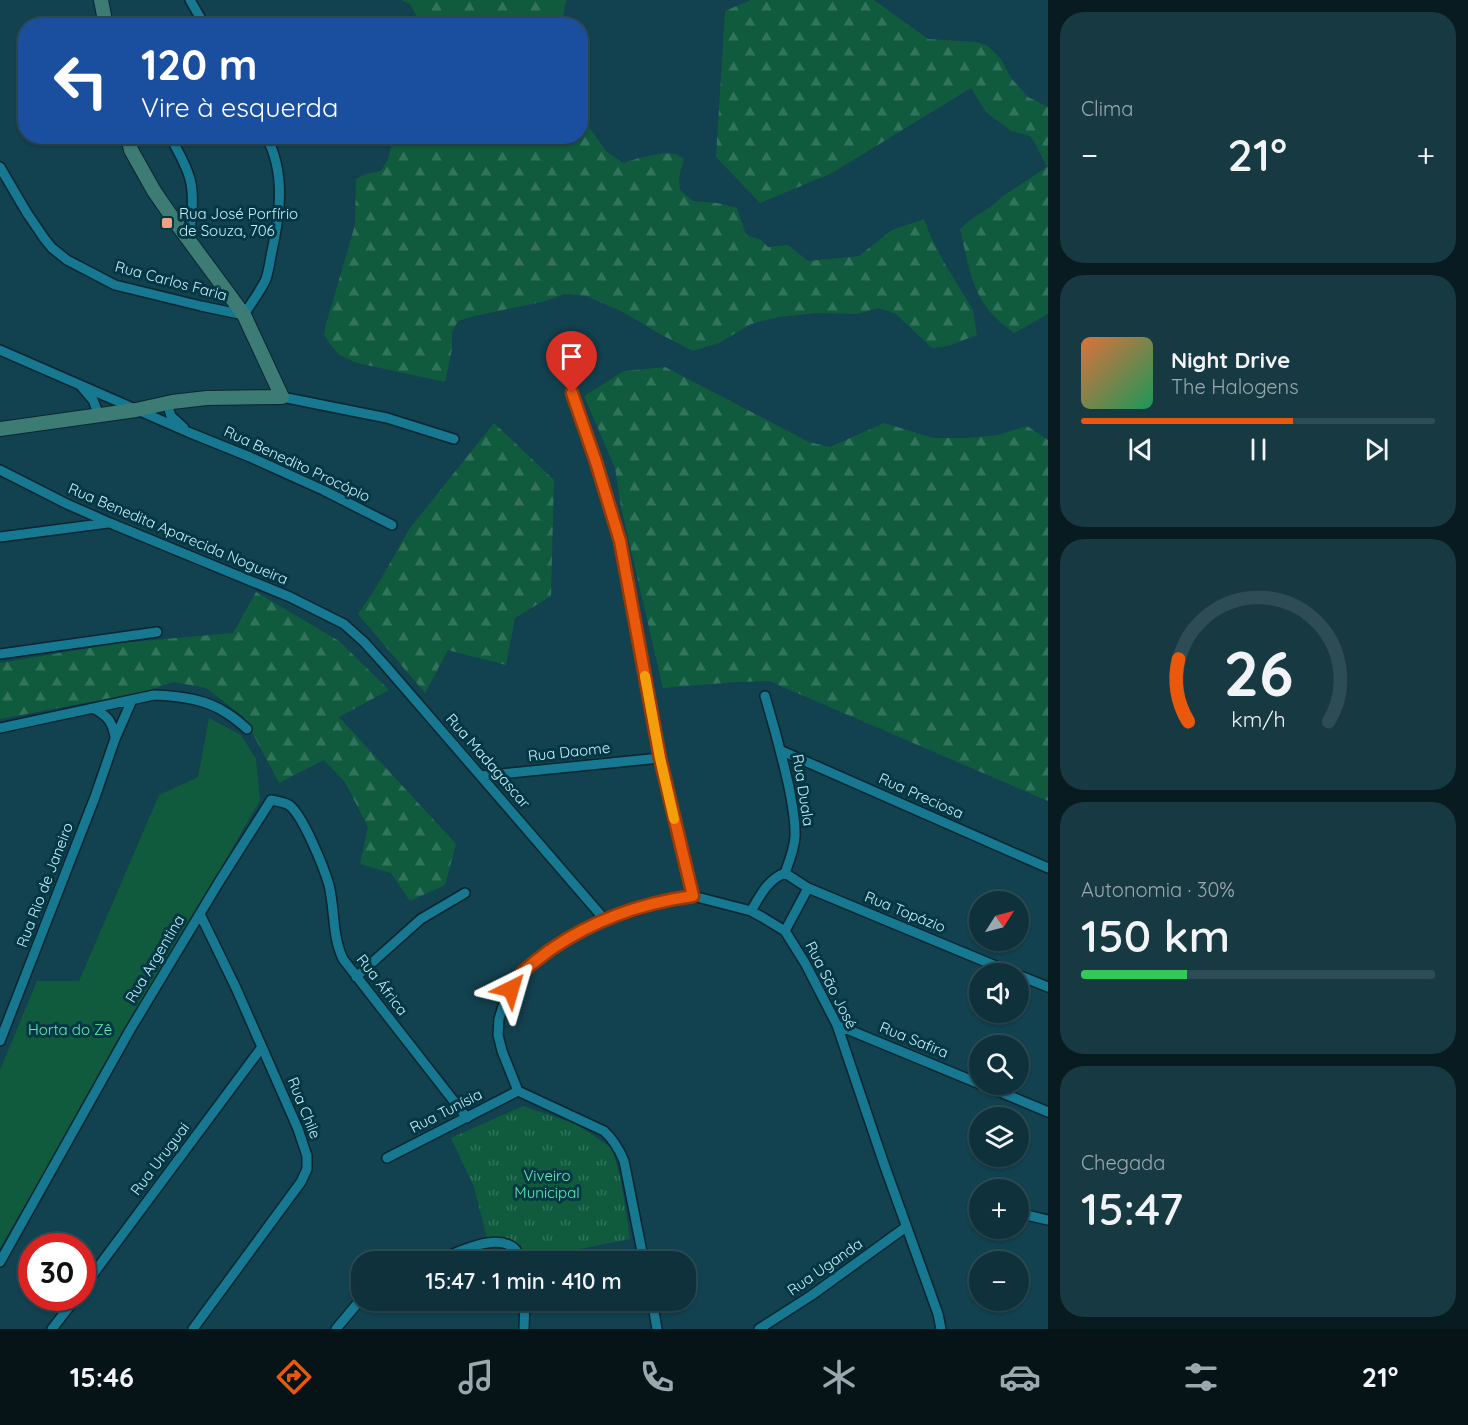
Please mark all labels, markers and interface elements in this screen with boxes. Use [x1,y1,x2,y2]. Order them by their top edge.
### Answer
text: 120 m [141,38,258,91]
icon: left [42,42,120,120]
text: Vire à esquerda [141,90,338,124]
text: Clima [1081,96,1133,121]
text: 21° [1228,126,1287,182]
text: − [1081,134,1098,175]
text: + [1416,134,1435,175]
place label: Rua José Porfírio de Souza, 706 [179,204,298,240]
marker: Rua José Porfírio de Souza, 706 [160,216,174,230]
street label: Rua Carlos Faria [113,256,229,305]
pin [546,331,597,393]
icon: arrive [555,340,588,373]
text: Night Drive [1171,346,1290,374]
text: The Halogens [1171,374,1299,399]
street label: Rua Benedito Procópio [221,421,373,506]
icon: previous [1124,433,1157,466]
icon: pause [1242,433,1275,466]
icon: next [1360,433,1393,466]
street label: Rua Benedita Aparecida Nogueira [66,479,291,589]
text: 26 [1223,634,1293,712]
text: km/h [1231,706,1285,732]
street label: Rua Madagascar [442,709,535,812]
street label: Rua Daome [527,738,611,765]
street label: Rua Duala [788,753,819,827]
street label: Rua Preciosa [876,768,967,823]
street label: Rua Rio de Janeiro [12,820,77,950]
text: Autonomia · 30% [1081,877,1235,902]
street label: Rua Topázio [862,887,948,936]
north arrow [969,891,1029,951]
map controls [969,891,1029,1311]
text: 150 km [1081,907,1230,963]
street label: Rua Argentina [121,911,188,1006]
street label: Rua São José [801,938,862,1032]
street label: Rua África [353,950,412,1019]
position arrow [479,957,543,1021]
button: sound [969,963,1029,1023]
street label: Rua Safira [877,1017,951,1062]
park label: Horta do Zê [28,1020,112,1039]
button: search [969,1035,1029,1095]
street label: Rua Chile [283,1074,325,1141]
street label: Rua Tunísia [406,1084,485,1137]
button: layers [969,1107,1029,1167]
street label: Rua Uruguai [126,1118,193,1199]
text: Chegada [1081,1150,1165,1175]
park label: Viveiro Municipal [514,1166,580,1202]
button: + [969,1179,1029,1239]
text: 15:47 [1081,1180,1183,1236]
speed limit sign: 30 [18,1233,96,1311]
street label: Rua Uganda [783,1234,866,1299]
button: − [969,1251,1029,1311]
text: 15:47 · 1 min · 410 m [425,1267,622,1295]
icon: directions [273,1356,315,1398]
icon: music [455,1356,497,1398]
icon: phone [636,1356,678,1398]
icon: climate [818,1356,860,1398]
icon: car [999,1356,1041,1398]
icon: filters [1180,1356,1222,1398]
text: 15:46 [70,1360,134,1394]
text: 21° [1362,1360,1398,1394]

